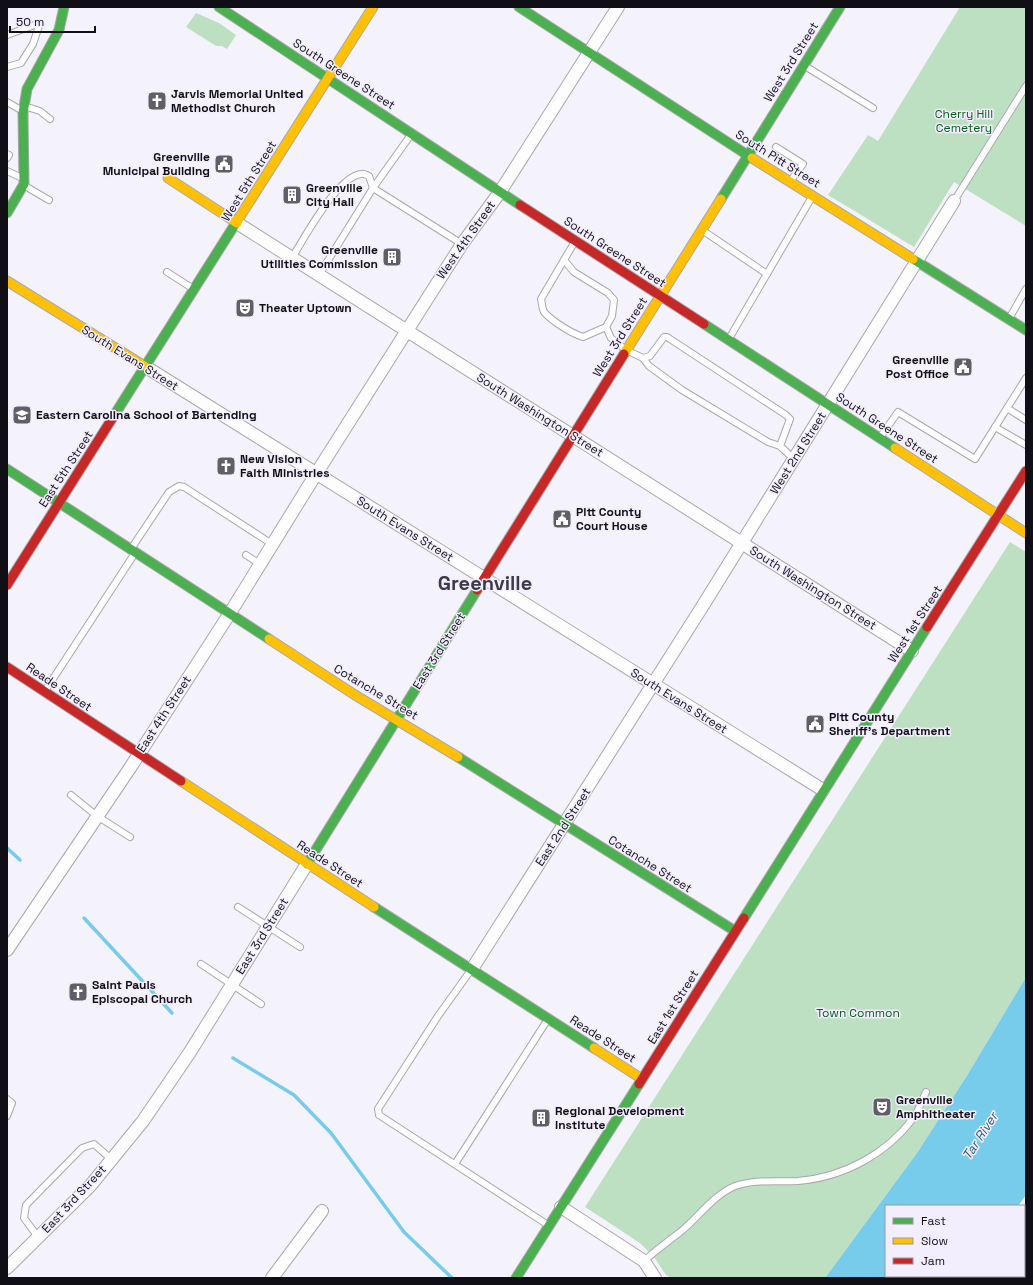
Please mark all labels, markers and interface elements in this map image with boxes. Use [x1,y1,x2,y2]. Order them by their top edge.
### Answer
scale bar [10,8,95,34]
text: 50 m [16,14,44,30]
street label: West 3rd Street [760,19,822,105]
street label: South Greene Street [290,35,398,113]
place label: Jarvis Memorial United Methodist Church [171,86,303,116]
church icon: Jarvis Memorial United Methodist Church [146,90,168,112]
park label: Cherry Hill Cemetery [935,106,993,136]
street label: South Pitt Street [732,126,824,192]
street label: West 5th Street [218,138,280,224]
place label: Greenville Municipal Building [103,149,210,179]
public building icon: Greenville Municipal Building [213,153,235,175]
place label: Greenville City Hall [306,180,363,210]
building icon: Greenville City Hall [281,184,303,206]
street label: West 4th Street [433,198,499,282]
street label: South Greene Street [561,213,669,291]
place label: Greenville Utilities Commission [261,242,378,272]
building icon: Greenville Utilities Commission [381,246,403,268]
street label: West 3rd Street [589,294,651,380]
theatre icon: Theater Uptown [234,297,256,319]
place label: Theater Uptown [259,300,352,316]
street label: South Evans Street [79,322,181,394]
place label: Greenville Post Office [886,352,949,382]
public building icon: Greenville Post Office [952,356,974,378]
street label: South Washington Street [474,369,606,461]
street label: South Greene Street [833,389,941,467]
school or university icon: Eastern Carolina School of Bartending [11,404,33,426]
place label: Eastern Carolina School of Bartending [36,407,257,423]
street label: West 2nd Street [766,409,830,497]
street label: East 5th Street [35,428,97,510]
place label: New Vision Faith Ministries [240,451,330,481]
church icon: New Vision Faith Ministries [215,455,237,477]
street label: South Evans Street [354,493,456,565]
place label: Pitt County Court House [576,504,648,534]
public building icon: Pitt County Court House [551,508,573,530]
street label: South Washington Street [747,542,879,634]
district label: Greenville [438,570,532,596]
street label: West 1st Street [884,582,946,666]
street label: East 3rd Street [409,610,469,692]
street label: Reade Street [23,659,95,715]
street label: Cotanche Street [331,660,421,724]
street label: South Evans Street [628,665,730,737]
street label: East 4th Street [133,673,195,755]
place label: Pitt County Sheriff's Department [829,709,950,739]
public building icon: Pitt County Sheriff's Department [804,713,826,735]
street label: East 2nd Street [532,785,594,869]
street label: Cotanche Street [605,832,695,896]
street label: Reade Street [294,837,366,891]
street label: East 3rd Street [232,895,292,977]
street label: East 1st Street [644,967,702,1047]
place label: Saint Pauls Episcopal Church [92,977,192,1007]
church icon: Saint Pauls Episcopal Church [67,981,89,1003]
park label: Town Common [816,1005,900,1021]
street label: Reade Street [567,1012,639,1066]
place label: Greenville Amphitheater [896,1092,976,1122]
theatre icon: Greenville Amphitheater [871,1096,893,1118]
place label: Regional Development Institute [555,1103,684,1133]
building icon: Regional Development Institute [530,1107,552,1129]
water label: Tar River [958,1107,1003,1163]
street label: East 3rd Street [38,1162,110,1236]
legend [885,1205,1025,1277]
text: Fast [921,1213,946,1229]
text: Slow [921,1233,948,1249]
text: Jam [921,1253,945,1269]

